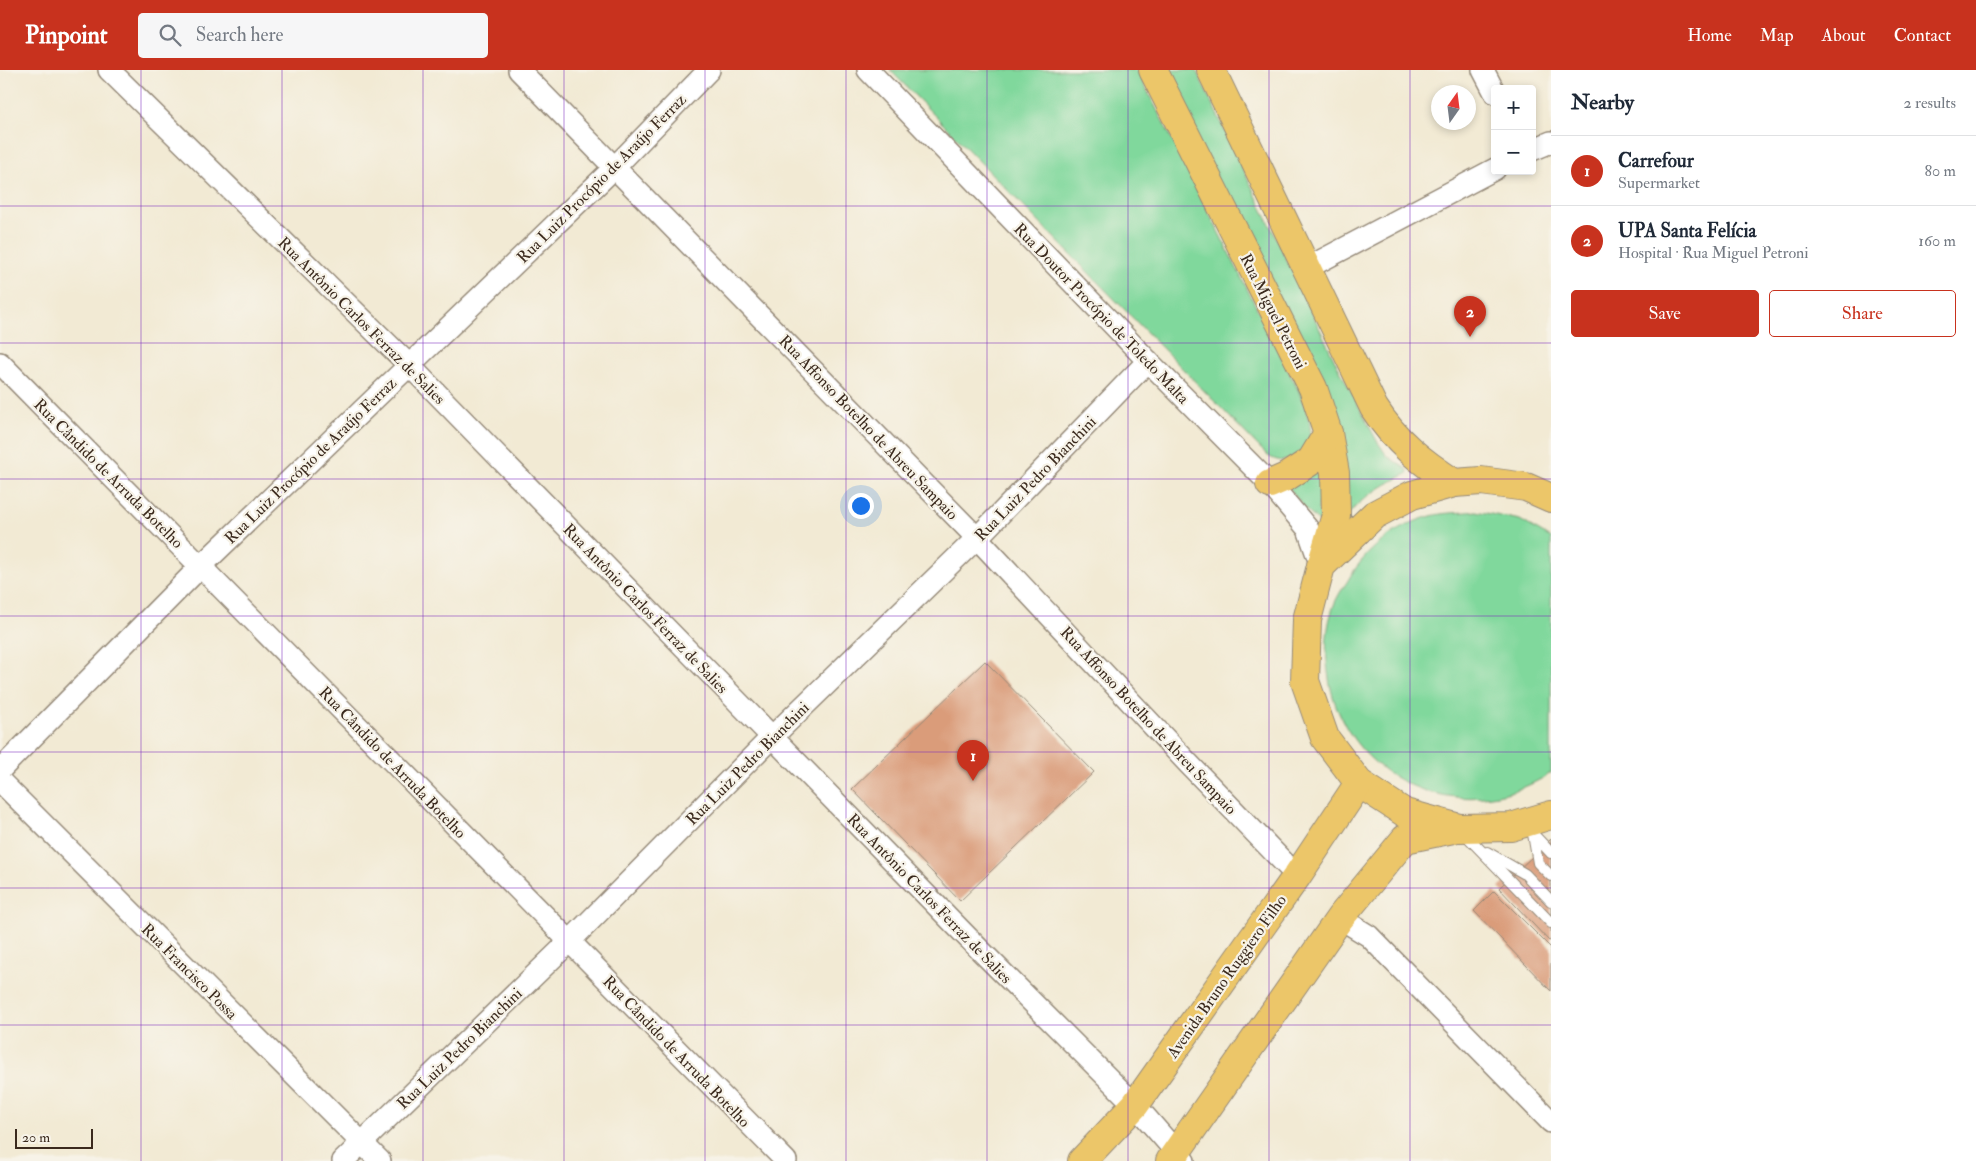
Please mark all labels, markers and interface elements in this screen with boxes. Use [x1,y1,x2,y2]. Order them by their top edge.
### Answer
search box [138,13,488,58]
text: Pinpoint [25,20,108,51]
icon: search [156,21,184,49]
text: Search here [196,23,283,47]
text: Home [1687,24,1732,47]
text: Map [1760,24,1794,47]
text: About [1822,24,1866,47]
text: Contact [1894,24,1951,47]
north arrow [1431,85,1476,130]
map controls [1491,85,1536,175]
button: + [1491,85,1536,130]
text: Nearby [1571,89,1634,116]
street label: Rua Luiz Procópio de Araújo Ferraz [513,90,691,268]
text: 2 results [1903,93,1956,113]
button: − [1491,130,1536,175]
text: Carrefour [1618,149,1694,173]
text: 1 [1584,161,1590,181]
text: 80 m [1925,161,1956,181]
text: Supermarket [1618,173,1700,193]
street label: Rua Doutor Procópio de Toledo Malta [1009,219,1193,409]
text: UPA Santa Felícia [1618,219,1756,243]
text: 2 [1583,231,1591,251]
text: 160 m [1918,231,1956,251]
street label: Rua Antônio Carlos Ferraz de Salies [273,233,449,409]
text: Hospital · Rua Miguel Petroni [1618,243,1809,263]
street label: Rua Miguel Petroni [1235,251,1311,372]
button: Save [1571,290,1759,337]
button: Share [1769,290,1956,337]
pin: 2 [1454,296,1486,337]
street label: Rua Affonso Botelho de Abreu Sampaio [774,331,962,525]
street label: Rua Luiz Procópio de Araújo Ferraz [221,373,402,549]
street label: Rua Cândido de Arruda Botelho [29,395,187,553]
street label: Rua Luiz Pedro Bianchini [971,412,1101,545]
your location [848,493,874,519]
street label: Rua Antônio Carlos Ferraz de Salies [559,520,732,698]
street label: Rua Affonso Botelho de Abreu Sampaio [1055,623,1241,820]
street label: Rua Cândido de Arruda Botelho [314,683,470,843]
street label: Rua Luiz Pedro Bianchini [682,698,814,830]
pin: 1 [957,740,989,781]
street label: Rua Antônio Carlos Ferraz de Salies [843,810,1016,988]
street label: Avenida Bruno Ruggiero Filho [1162,891,1291,1063]
street label: Rua Francisco Possa [137,919,242,1024]
street label: Rua Cândido de Arruda Botelho [598,972,754,1132]
street label: Rua Luiz Pedro Bianchini [393,984,526,1114]
scale bar [15,1126,92,1149]
text: 20 m [22,1129,50,1146]

